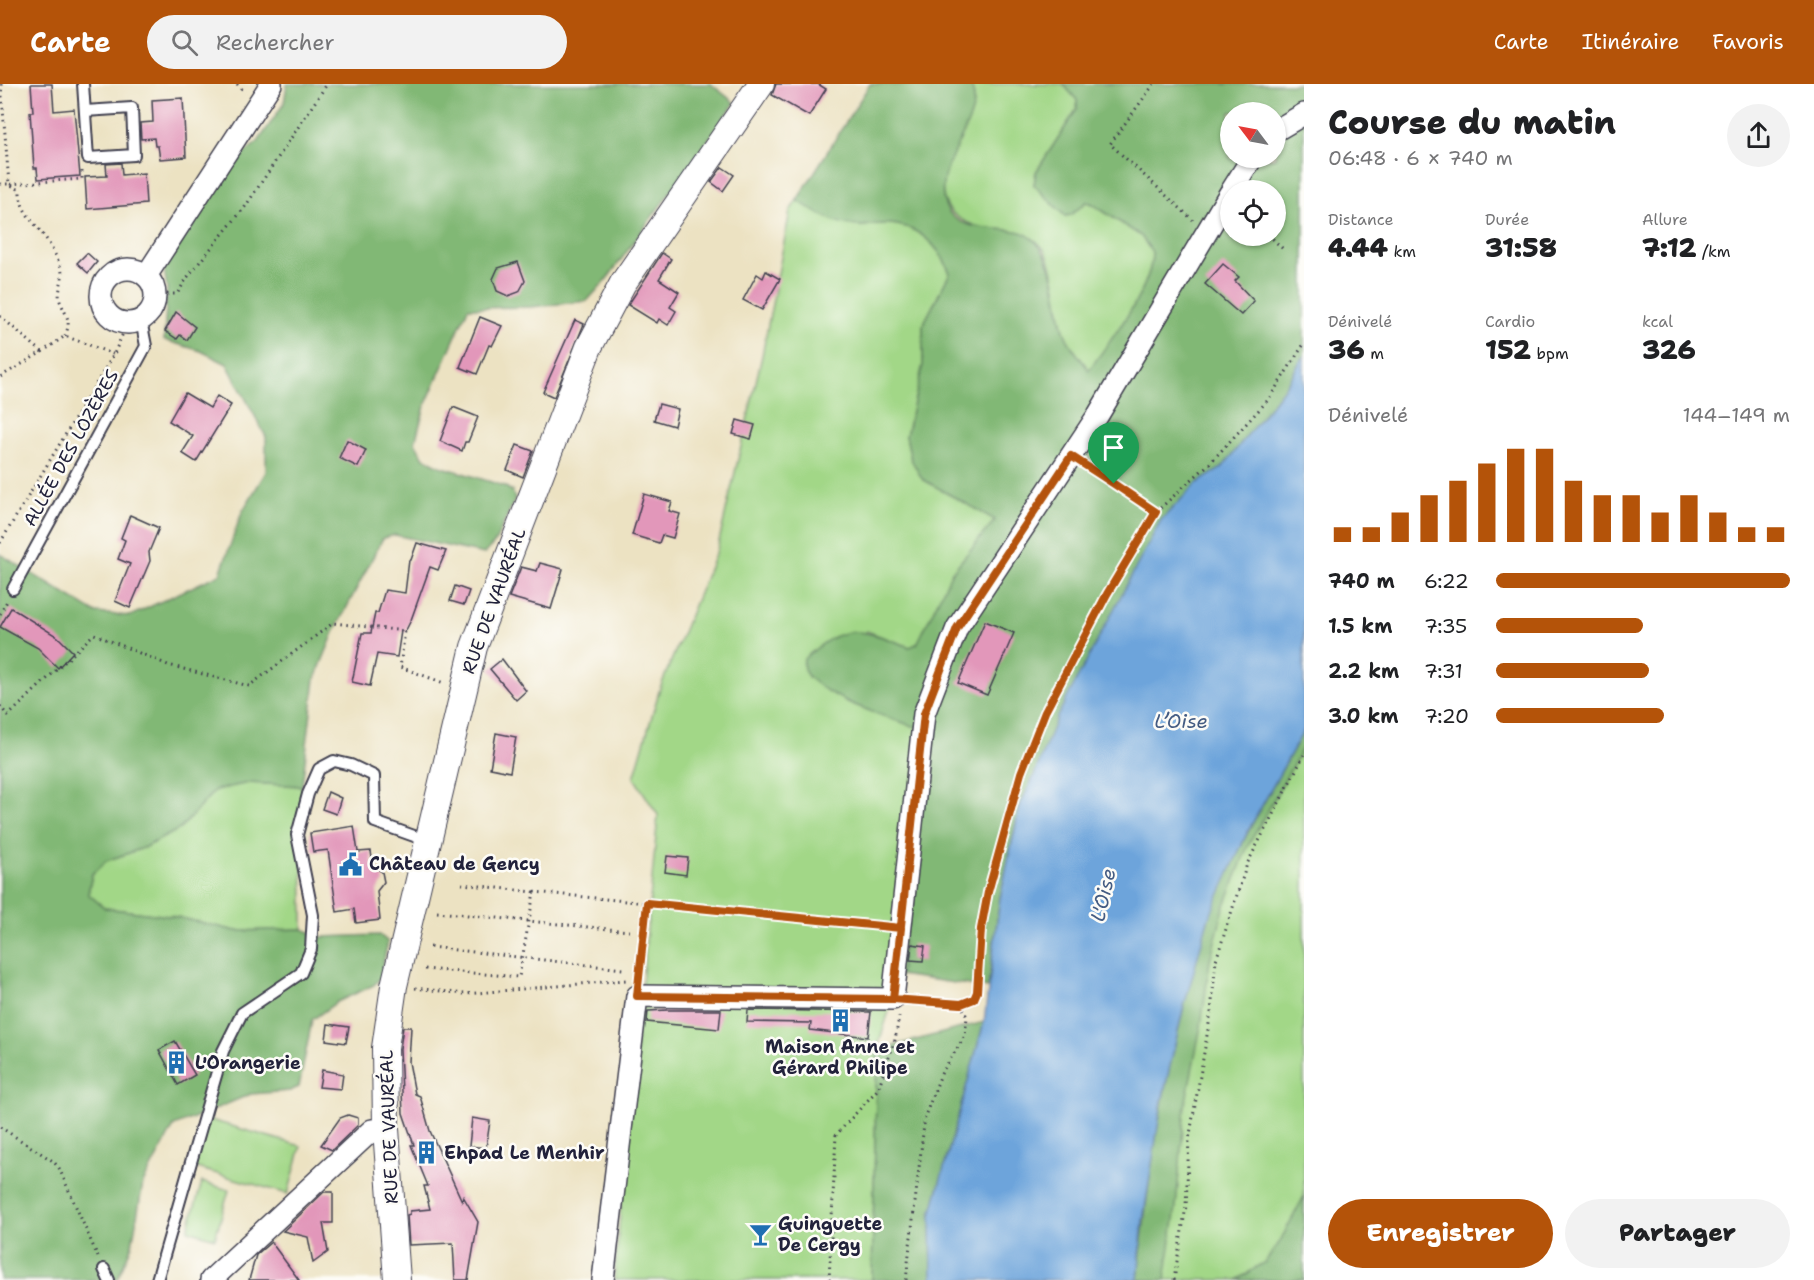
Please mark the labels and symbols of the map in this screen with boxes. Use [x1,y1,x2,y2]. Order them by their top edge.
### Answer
north arrow [1220,102,1286,168]
street label: ALLÉE DES LOZÈRES [18,365,124,531]
pin [1088,422,1139,484]
street label: RUE DE VAURÉAL [456,525,532,677]
water label: L’Oise [1154,708,1208,734]
public building icon: Château de Gency [338,851,364,877]
place label: Château de Gency [369,852,540,876]
water label: L'Oise [1084,866,1122,924]
building icon: Maison Anne et Gérard Philipe [827,1008,853,1034]
place label: Maison Anne et Gérard Philipe [765,1035,915,1080]
building icon: L'Orangerie [164,1050,190,1076]
street label: RUE DE VAURÉAL [374,1050,404,1204]
place label: L'Orangerie [195,1051,301,1075]
building icon: Ehpad Le Menhir [413,1140,439,1166]
place label: Ehpad Le Menhir [444,1141,605,1165]
place label: Guinguette De Cergy [778,1212,883,1257]
bar icon: Guinguette De Cergy [747,1221,773,1247]

